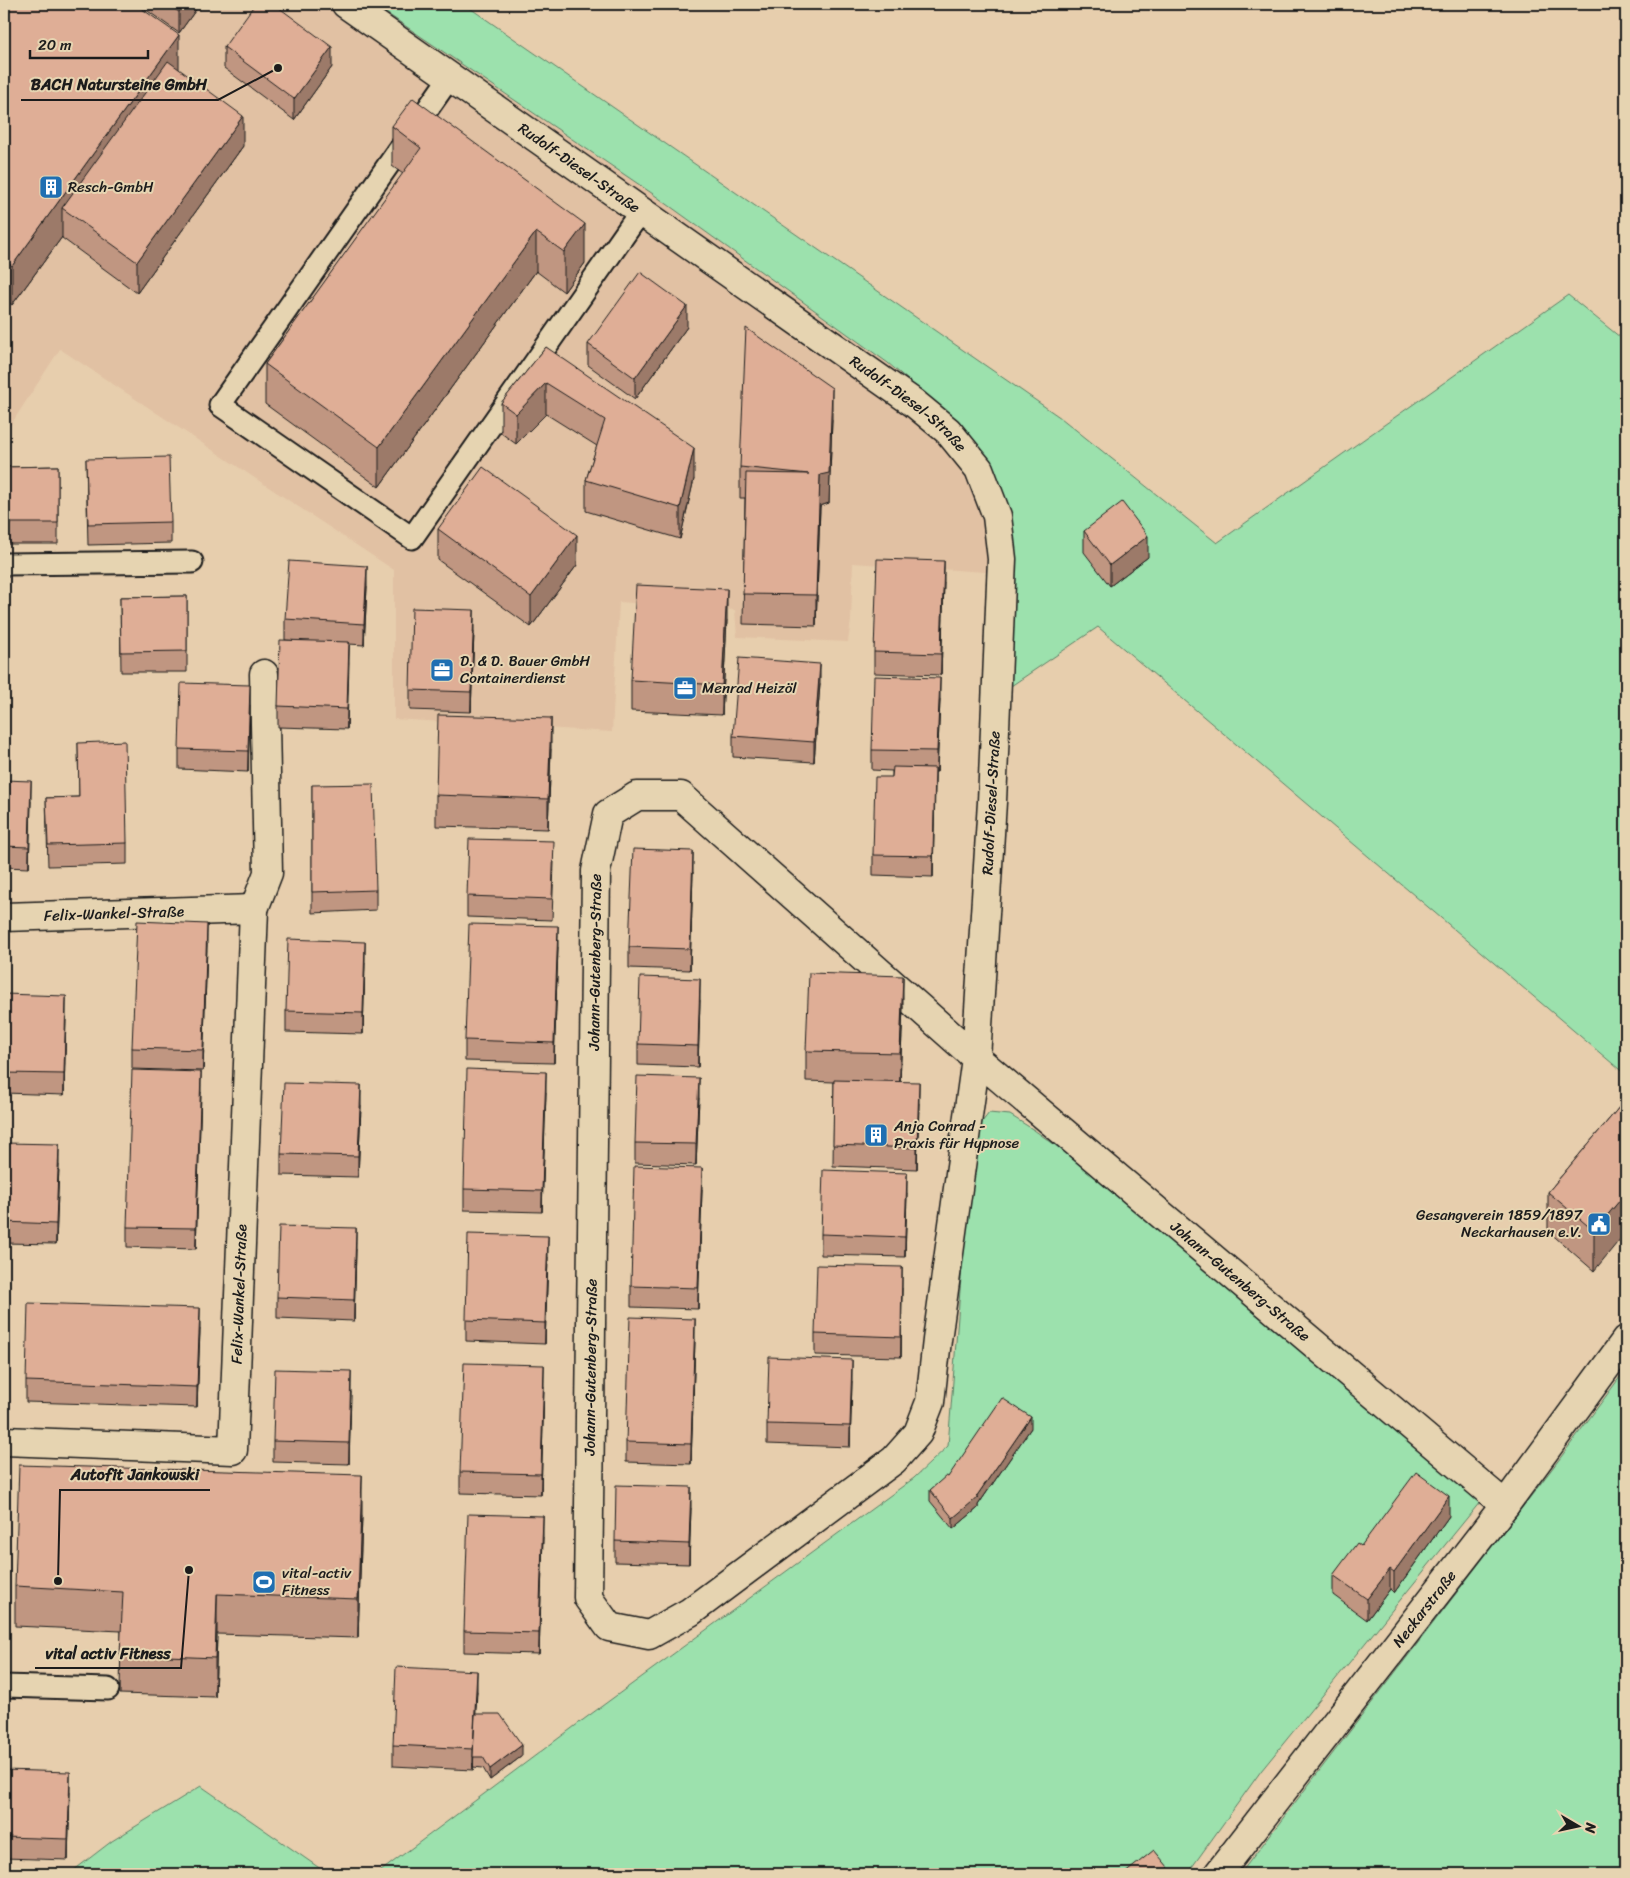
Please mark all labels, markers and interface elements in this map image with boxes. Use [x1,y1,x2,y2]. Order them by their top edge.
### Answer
scale bar [30,28,148,60]
text: 20 m [38,32,72,58]
callout: BACH Natursteine GmbH [21,69,218,100]
text: BACH Natursteine GmbH [31,70,208,99]
street label: Rudolf-Diesel-Straße [513,116,646,220]
building icon: Resch-GmbH [38,174,64,200]
place label: Resch-GmbH [68,174,154,200]
street label: Rudolf-Diesel-Straße [844,348,973,458]
place label: D. & D. Bauer GmbH Containerdienst [460,648,591,691]
office icon: D. & D. Bauer GmbH Containerdienst [429,657,455,683]
office icon: Menrad Heizöl [672,675,698,701]
place label: Menrad Heizöl [702,675,797,701]
street label: Rudolf-Diesel-Straße [974,730,1008,876]
street label: Johann-Gutenberg-Straße [581,873,609,1052]
street label: Felix-Wankel-Straße [44,898,184,929]
place label: Anja Conrad - Praxis für Hypnose [893,1113,1019,1156]
building icon: Anja Conrad - Praxis für Hypnose [863,1122,889,1148]
place label: Gesangverein 1859/1897 Neckarhausen e.V. [1416,1202,1583,1245]
public building icon: Gesangverein 1859/1897 Neckarhausen e.V. [1586,1211,1612,1237]
street label: Johann-Gutenberg-Straße [1164,1214,1316,1348]
street label: Felix-Wankel-Straße [224,1224,254,1364]
street label: Johann-Gutenberg-Straße [577,1278,605,1457]
callout: Autofit Jankowski [60,1459,210,1490]
text: Autofit Jankowski [70,1460,201,1489]
place label: vital-activ Fitness [282,1560,352,1603]
street label: Neckarstraße [1386,1564,1463,1653]
sports icon: vital-activ Fitness [251,1569,277,1595]
callout: vital activ Fitness [35,1637,181,1668]
text: vital activ Fitness [45,1639,171,1668]
north arrow [1552,1800,1602,1850]
text: N [1577,1820,1604,1835]

